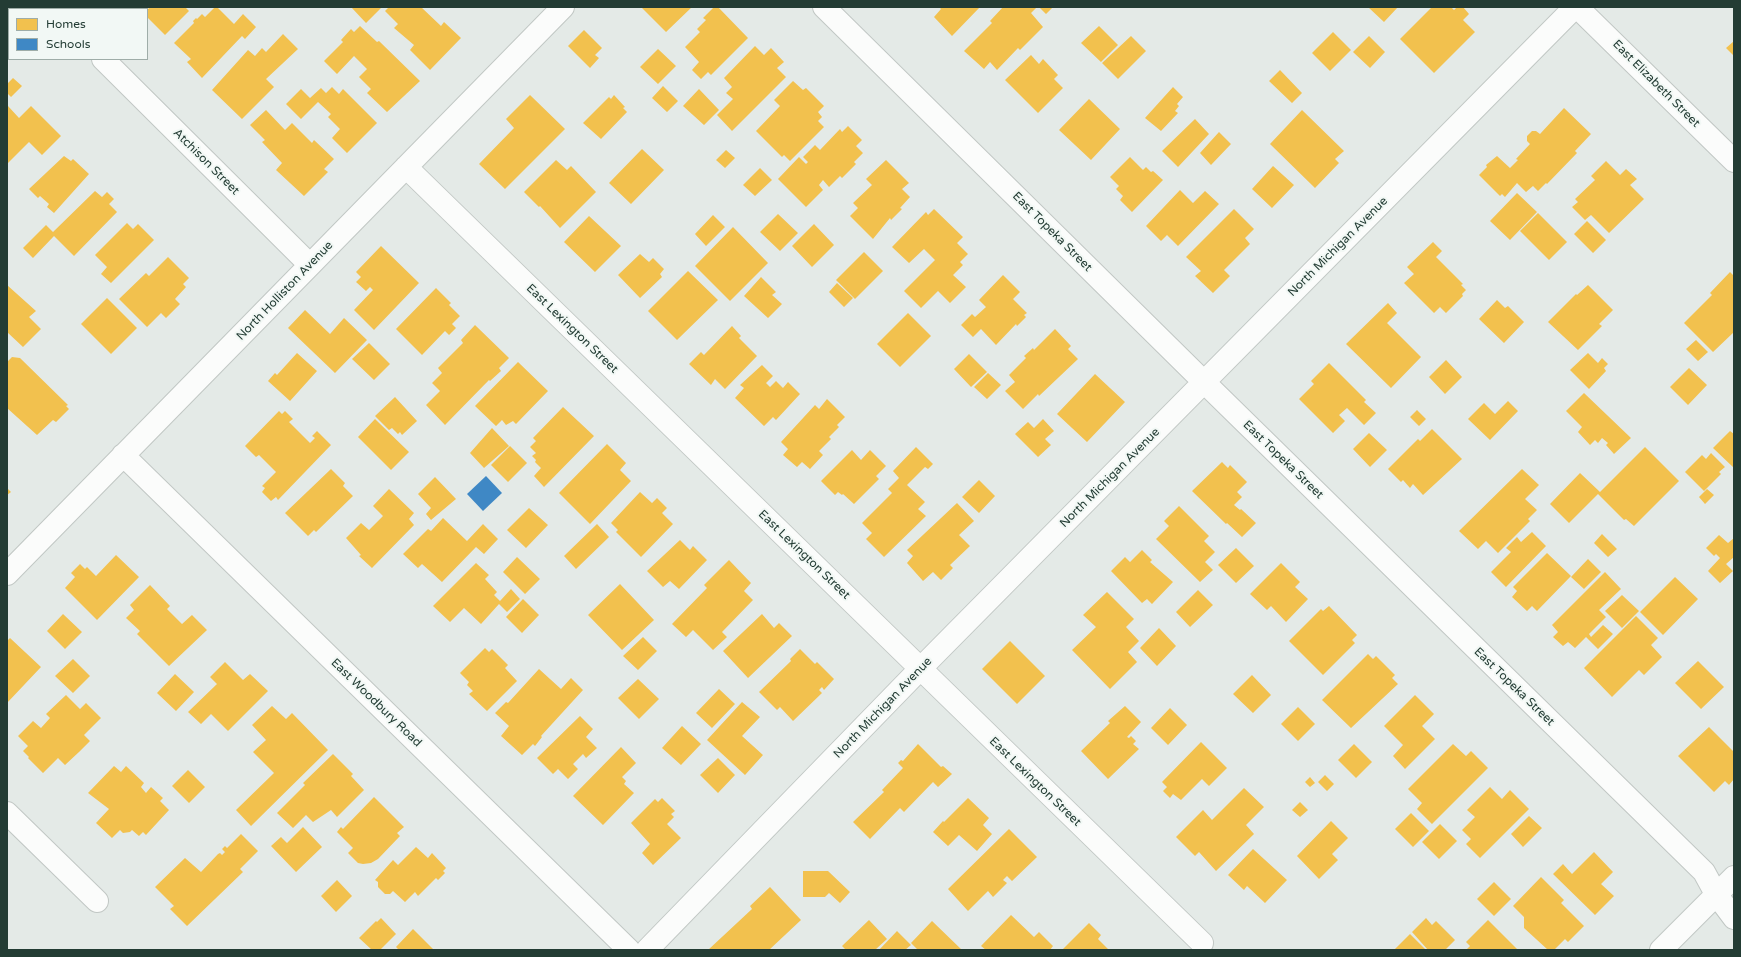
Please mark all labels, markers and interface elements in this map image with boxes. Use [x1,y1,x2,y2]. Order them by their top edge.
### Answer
legend [8,8,148,60]
text: Homes [46,17,86,31]
text: Schools [46,37,90,51]
street label: East Elizabeth Street [1609,37,1703,131]
street label: Atchison Street [170,126,242,198]
street label: East Topeka Street [1009,189,1095,275]
street label: North Michigan Avenue [1285,194,1391,300]
street label: North Holliston Avenue [234,238,336,344]
street label: East Lexington Street [523,281,621,377]
street label: East Topeka Street [1240,418,1326,502]
street label: North Michigan Avenue [1057,425,1163,531]
street label: East Lexington Street [755,507,853,603]
street label: East Topeka Street [1471,645,1557,729]
street label: North Michigan Avenue [831,654,935,762]
street label: East Woodbury Road [328,656,424,750]
street label: East Lexington Street [986,734,1084,830]

